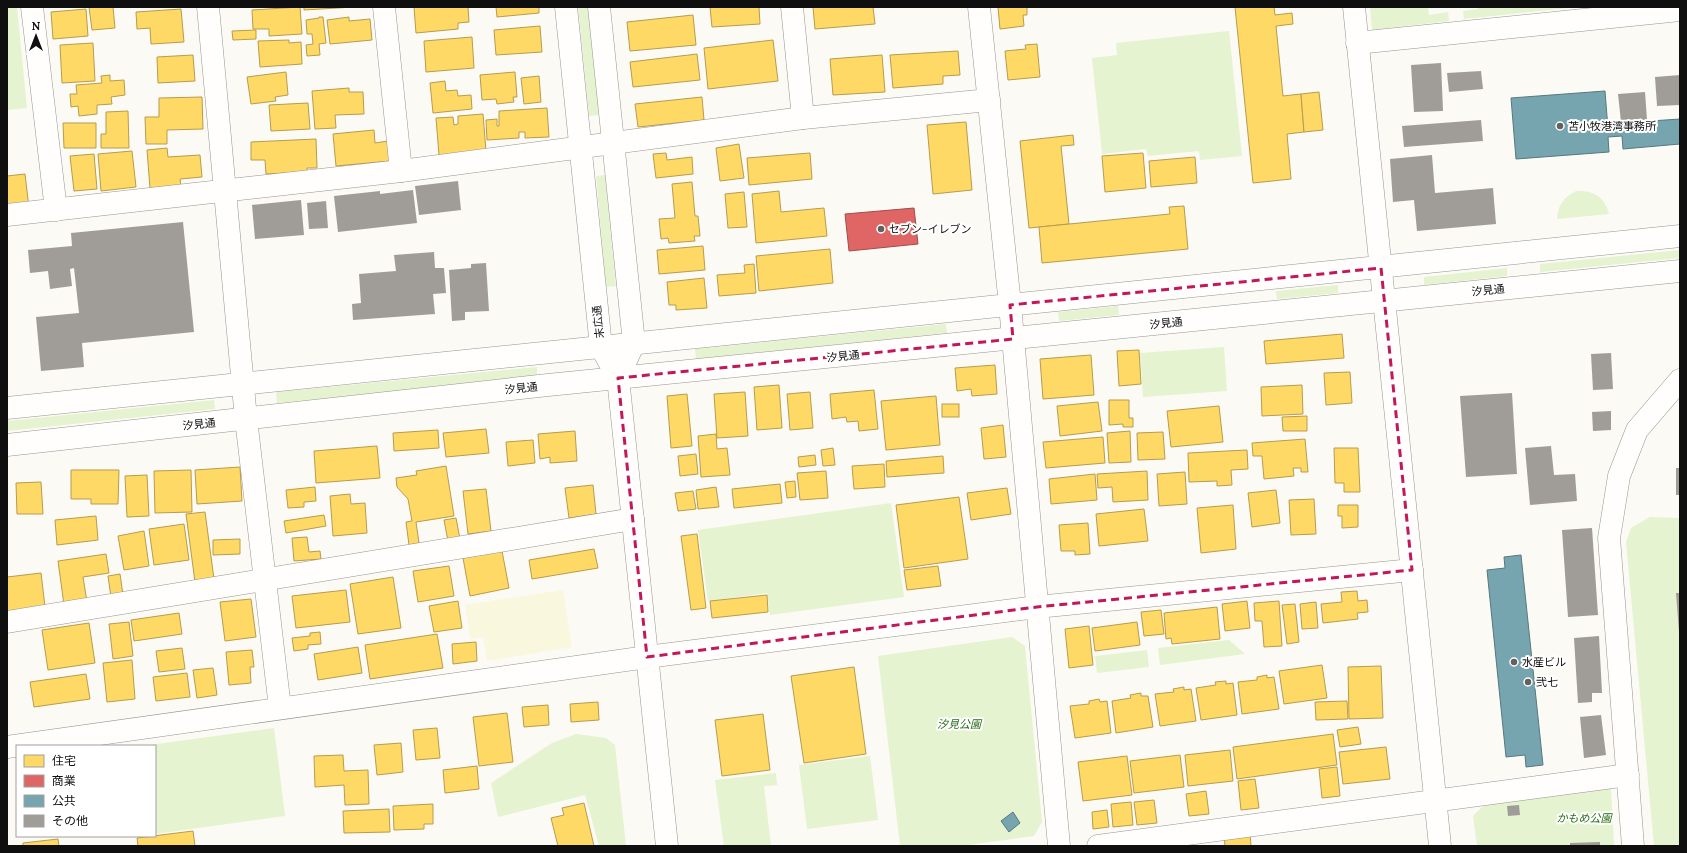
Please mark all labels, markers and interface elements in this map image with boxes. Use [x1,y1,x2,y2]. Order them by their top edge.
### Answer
north arrow [16,16,56,56]
text: N [32,19,41,33]
place label: 苫小牧港湾事務所 [1568,119,1657,133]
marker: 苫小牧港湾事務所 [1555,121,1565,131]
place label: セブン-イレブン [889,222,971,236]
marker: セブン-イレブン [876,224,886,234]
street label: 汐見通 [1471,281,1505,299]
street label: 末広通 [589,305,607,339]
street label: 汐見通 [1149,314,1183,332]
street label: 汐見通 [826,347,860,365]
street label: 汐見通 [504,379,538,397]
street label: 汐見通 [182,415,216,433]
place label: 水産ビル [1522,655,1566,669]
marker: 水産ビル [1509,657,1519,667]
place label: 弐七 [1536,675,1558,689]
marker: 弐七 [1523,677,1533,687]
park label: 汐見公園 [937,717,983,731]
legend [16,745,156,837]
text: 住宅 [52,753,76,768]
text: 商業 [52,773,76,788]
text: 公共 [52,793,76,808]
park label: かもめ公園 [1557,811,1613,825]
text: その他 [52,813,88,828]

